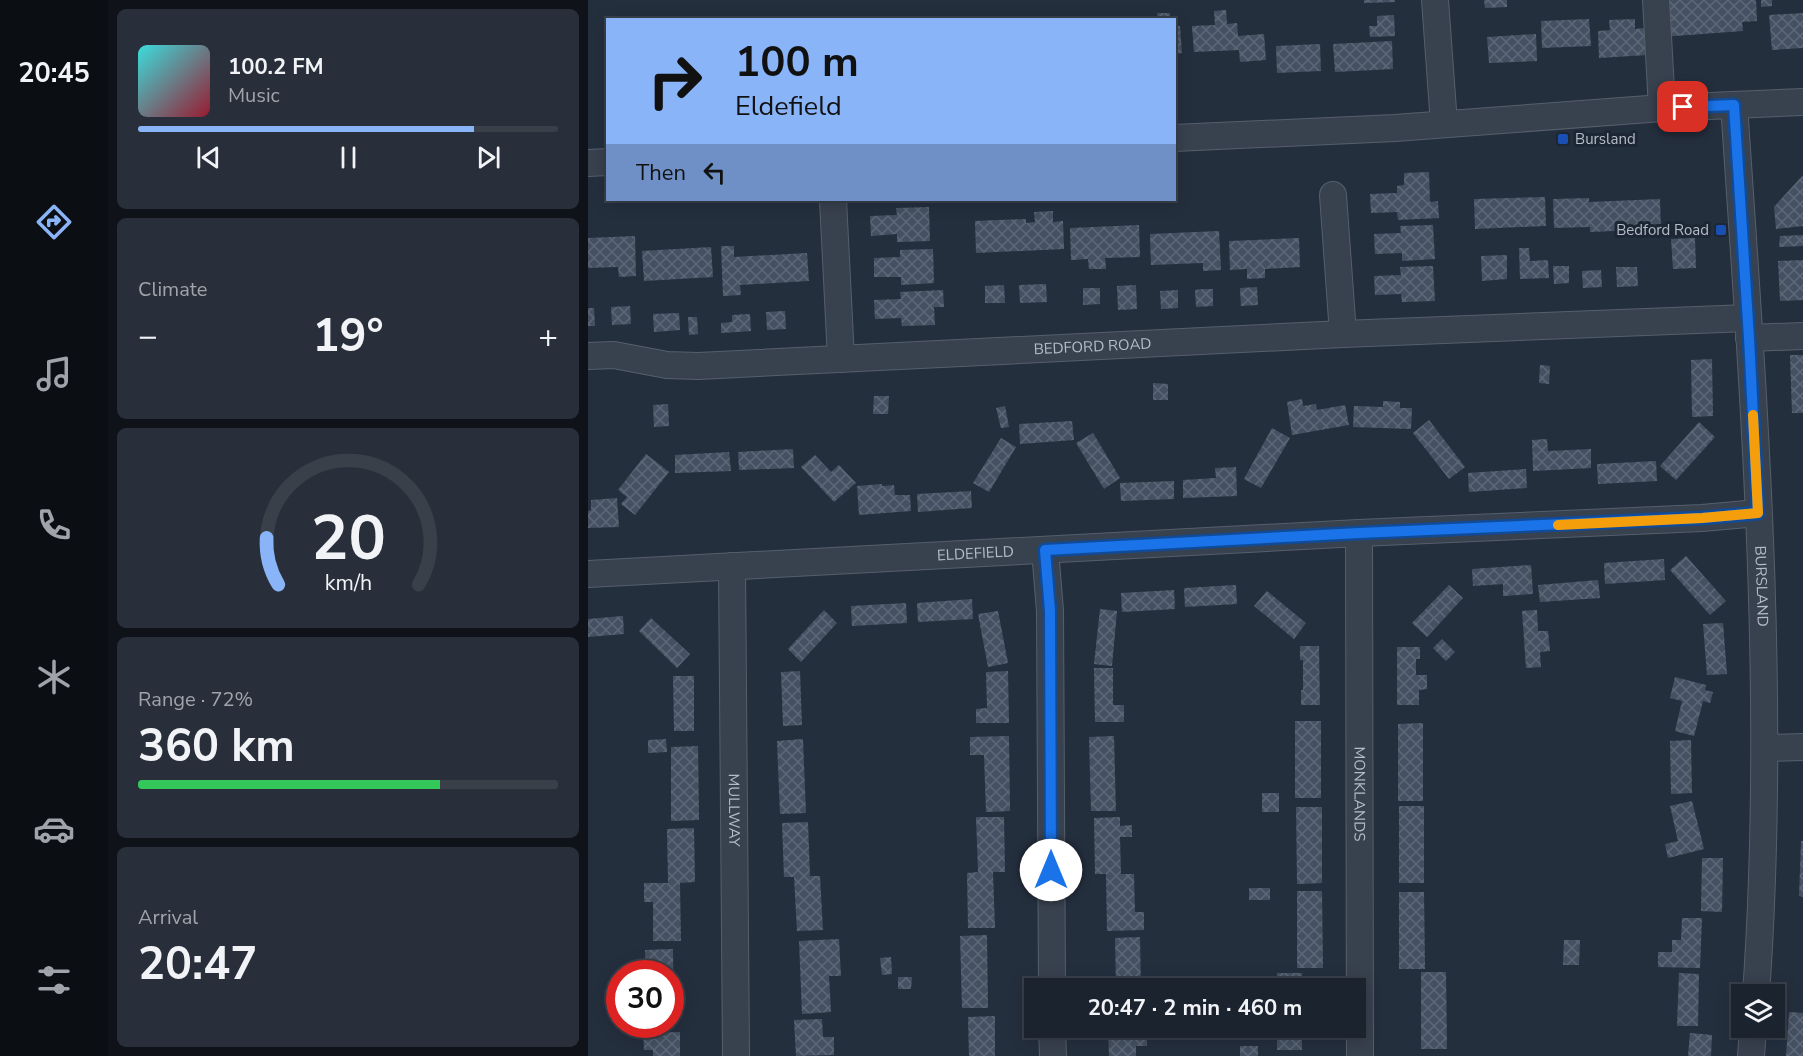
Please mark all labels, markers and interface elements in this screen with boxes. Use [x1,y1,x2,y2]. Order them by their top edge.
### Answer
text: 100 m [735,34,859,91]
icon: right [636,42,714,120]
text: 100.2 FM [228,52,324,82]
text: 20:45 [18,55,90,92]
pin [1657,81,1708,132]
text: Music [228,82,280,109]
text: Eldefield [735,88,842,125]
icon: arrive [1666,90,1699,123]
place label: Bursland [1575,129,1636,149]
marker: Bursland [1556,132,1570,146]
icon: previous [192,141,225,174]
icon: pause [332,141,365,174]
icon: next [472,141,505,174]
icon: left [698,156,731,189]
text: Then [636,158,686,188]
icon: directions [33,201,75,243]
place label: Bedford Road [1616,220,1709,240]
marker: Bedford Road [1714,223,1728,237]
text: Climate [138,276,207,303]
text: 19° [312,306,384,367]
text: − [138,314,158,359]
text: + [538,314,558,359]
street label: BEDFORD ROAD [1033,334,1152,359]
icon: music [33,353,75,395]
text: 20 [311,496,385,581]
icon: phone [33,504,75,546]
street label: ELDEFIELD [937,541,1014,565]
street label: BURSLAND [1750,545,1773,627]
text: km/h [324,568,372,598]
icon: climate [33,656,75,698]
text: Range · 72% [138,686,253,713]
text: 360 km [138,716,295,777]
street label: MONKLANDS [1349,746,1370,842]
street label: MULLWAY [724,773,744,848]
icon: car [33,808,75,850]
position arrow [1019,838,1083,902]
text: Arrival [138,904,198,931]
text: 20:47 [138,934,257,995]
icon: filters [33,959,75,1001]
speed limit sign: 30 [606,960,684,1038]
map controls [1731,984,1785,1038]
button: layers [1731,984,1785,1038]
text: 20:47 · 2 min · 460 m [1088,993,1302,1023]

